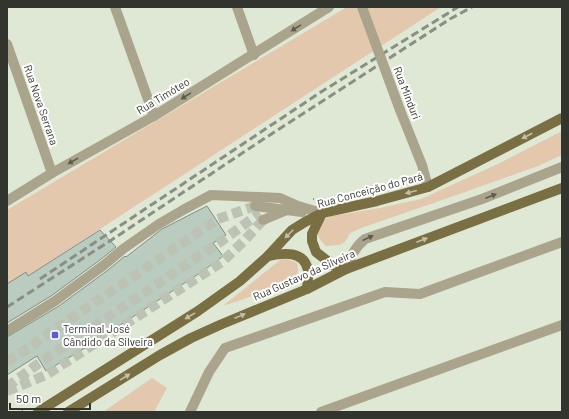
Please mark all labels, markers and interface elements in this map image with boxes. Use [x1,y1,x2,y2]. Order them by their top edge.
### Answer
one-way arrow [290,24,302,31]
street label: Rua Nova Serrana [22,63,61,147]
street label: Rua Minduri [391,64,424,121]
street label: Rua Timóteo [134,75,192,117]
one-way arrow [180,93,192,100]
one-way arrow [522,133,533,139]
one-way arrow [67,158,79,165]
street label: Rua Conceição do Pará [316,169,424,210]
one-way arrow [404,189,416,195]
one-way arrow [485,192,497,198]
one-way arrow [284,229,294,239]
one-way arrow [362,235,374,242]
one-way arrow [417,237,429,243]
street label: Rua Gustavo da Silveira [251,246,357,303]
one-way arrow [184,313,195,320]
one-way arrow [234,313,246,319]
place label: Terminal José Cândido da Silveira [63,322,153,348]
marker: Terminal José Cândido da Silveira [50,330,60,340]
one-way arrow [119,373,131,380]
scale bar [10,385,90,411]
text: 50 m [16,391,41,405]

